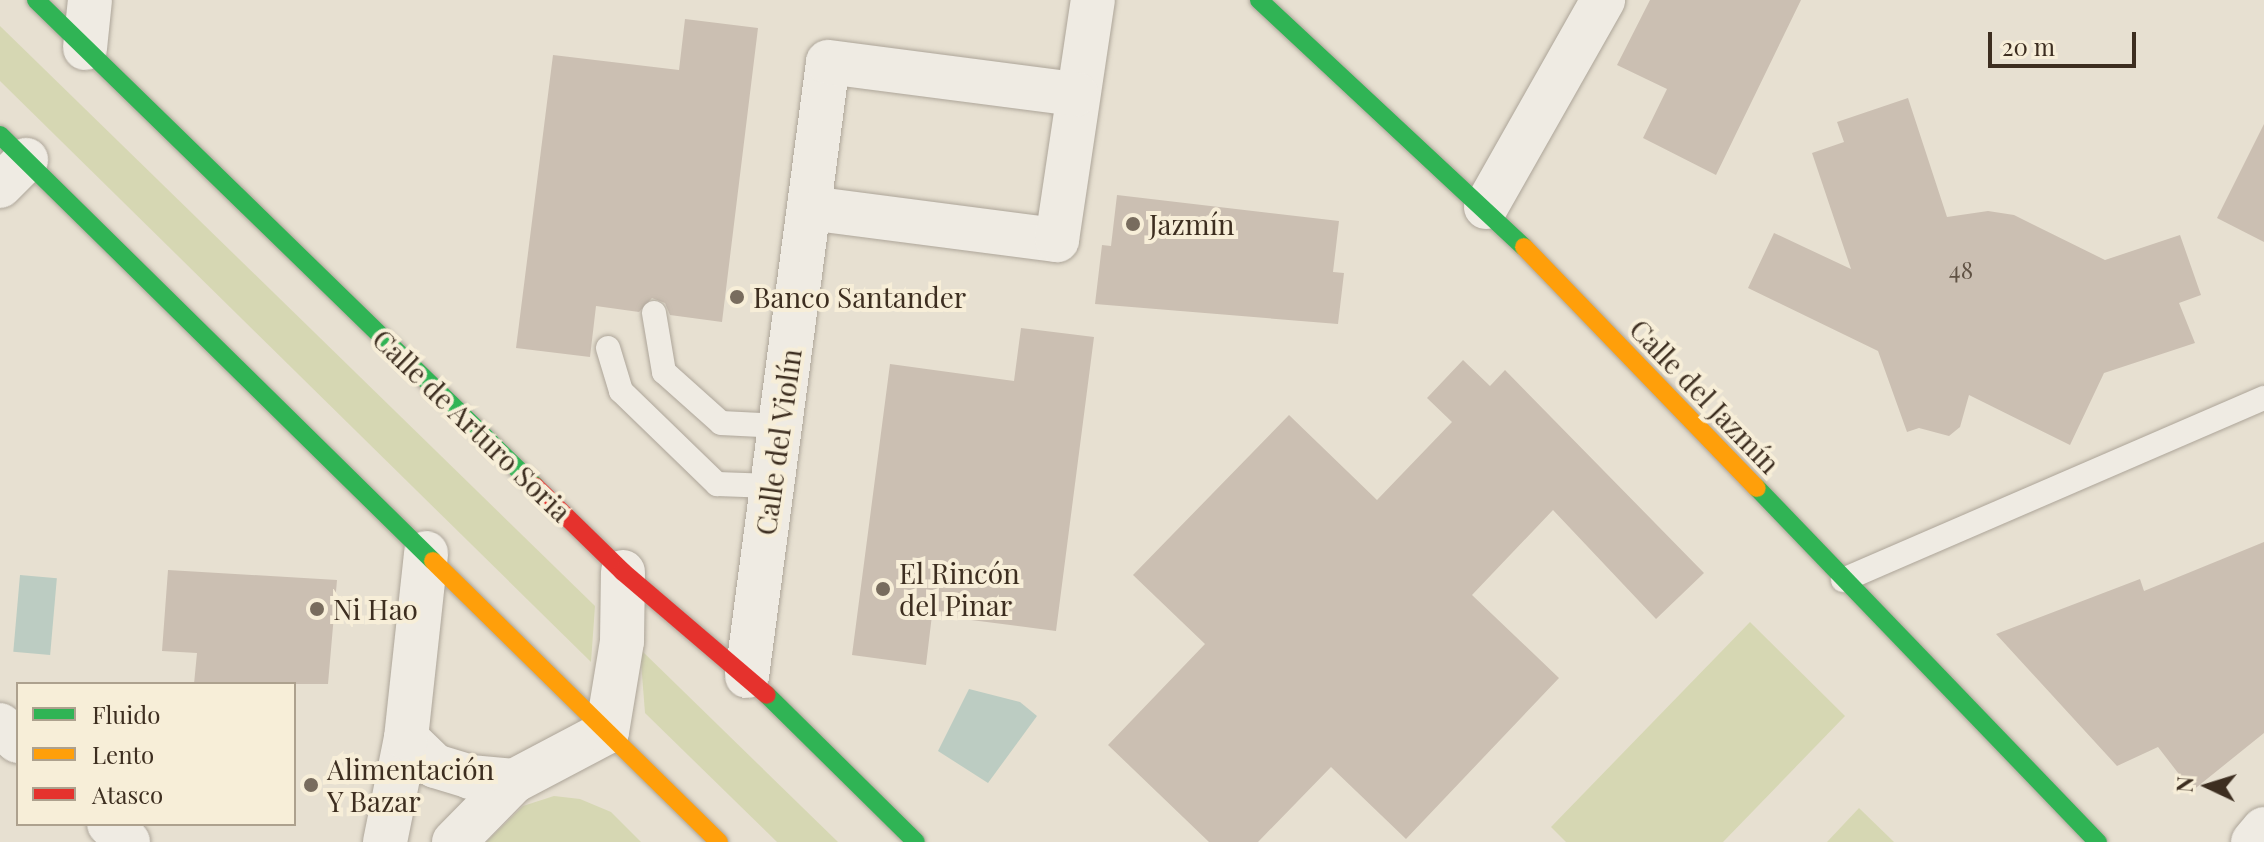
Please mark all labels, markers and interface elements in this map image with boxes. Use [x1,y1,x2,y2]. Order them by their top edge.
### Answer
scale bar [1992,16,2140,66]
text: 20 m [2002,30,2055,62]
place label: Jazmín [1149,207,1235,241]
marker: Jazmín [1124,215,1142,233]
house number: 48 [1949,256,1973,284]
place label: Banco Santander [753,280,966,314]
marker: Banco Santander [728,288,746,306]
street label: Calle del Jazmín [1623,312,1787,480]
street label: Calle de Arturo Soria [366,322,578,528]
street label: Calle del Violín [748,346,808,538]
place label: El Rincón del Pinar [899,556,1020,622]
marker: El Rincón del Pinar [874,580,892,598]
place label: Ni Hao [333,592,418,626]
marker: Ni Hao [308,600,326,618]
legend [16,682,296,826]
text: Fluido [92,698,160,730]
text: Lento [92,738,154,770]
north arrow [2168,746,2248,826]
place label: Alimentación Y Bazar [327,752,494,818]
text: N [2169,775,2200,793]
marker: Alimentación Y Bazar [302,776,320,794]
text: Atasco [92,778,163,810]

